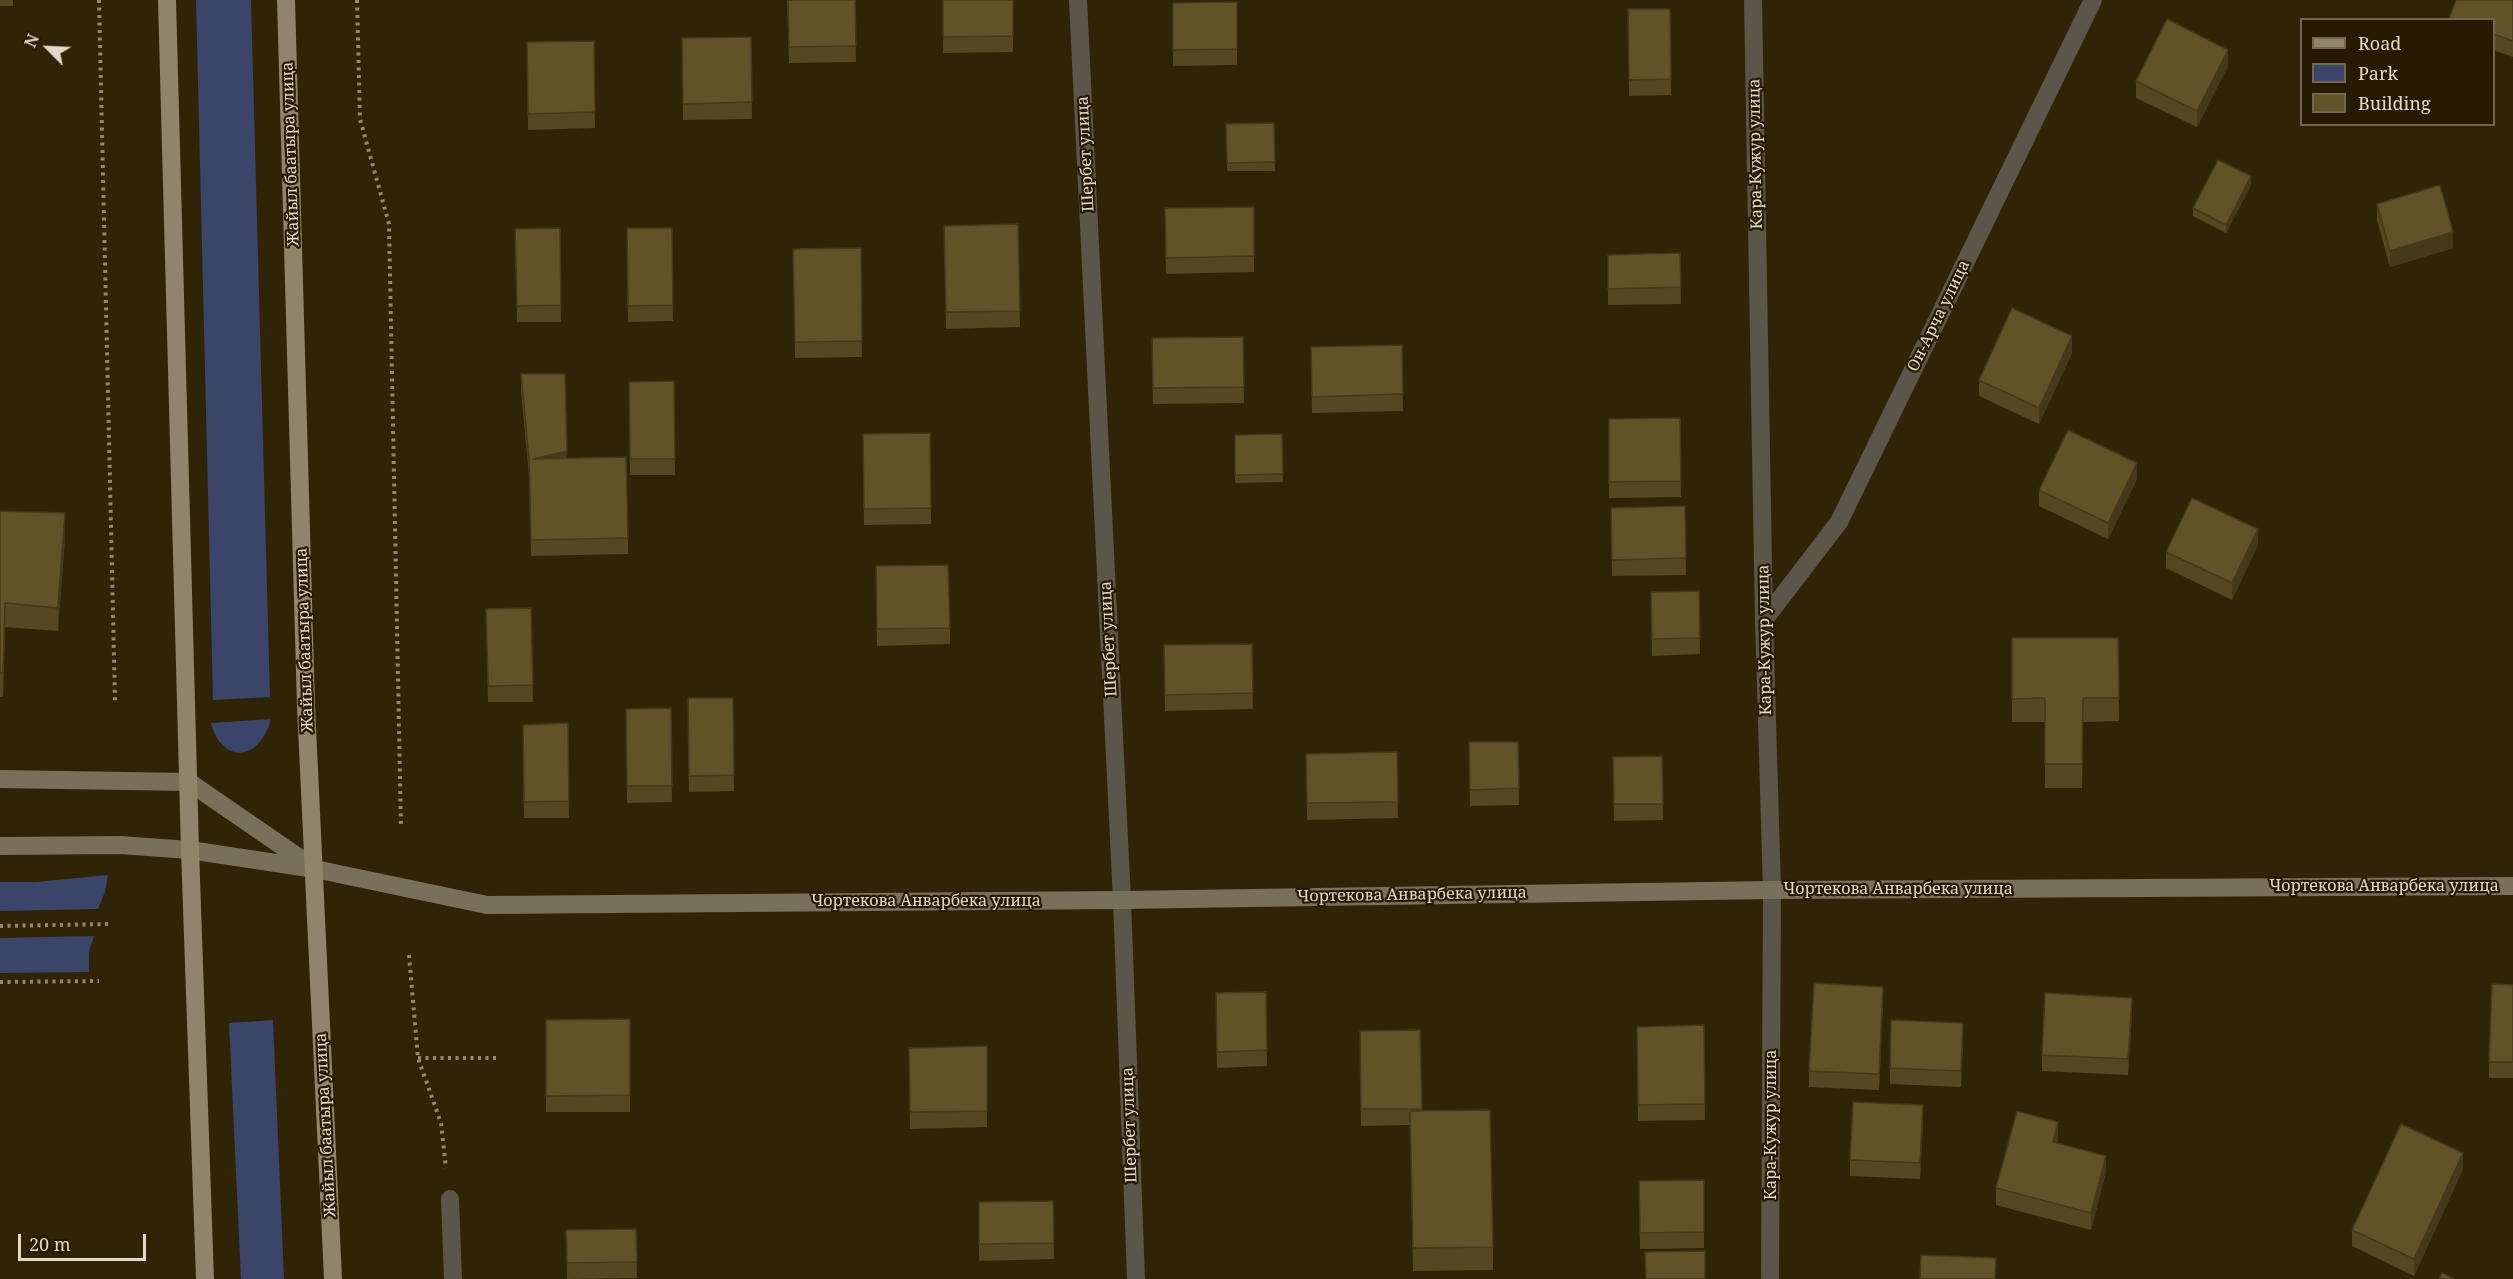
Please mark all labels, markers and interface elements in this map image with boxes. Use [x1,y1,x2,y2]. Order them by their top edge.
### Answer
north arrow [18,18,78,78]
legend [2300,18,2495,126]
text: N [19,30,44,51]
text: Road [2358,31,2401,55]
street label: Жайыл баатыра улица [278,61,304,247]
text: Park [2358,61,2398,85]
street label: Кара-Кужур улица [1745,79,1767,229]
text: Building [2358,91,2431,115]
street label: Шербет улица [1073,96,1099,212]
street label: Он-Арча улица [1904,257,1974,375]
street label: Жайыл баатыра улица [292,547,318,733]
street label: Кара-Кужур улица [1754,565,1776,715]
street label: Шербет улица [1096,581,1122,697]
street label: Чортекова Анварбека улица [2269,876,2499,896]
street label: Чортекова Анварбека улица [1783,879,2013,899]
street label: Чортекова Анварбека улица [1297,883,1527,907]
street label: Чортекова Анварбека улица [811,891,1041,911]
street label: Жайыл баатыра улица [312,1032,340,1218]
street label: Кара-Кужур улица [1761,1050,1781,1200]
street label: Шербет улица [1118,1067,1142,1183]
scale bar [21,1222,148,1260]
text: 20 m [29,1232,71,1256]

